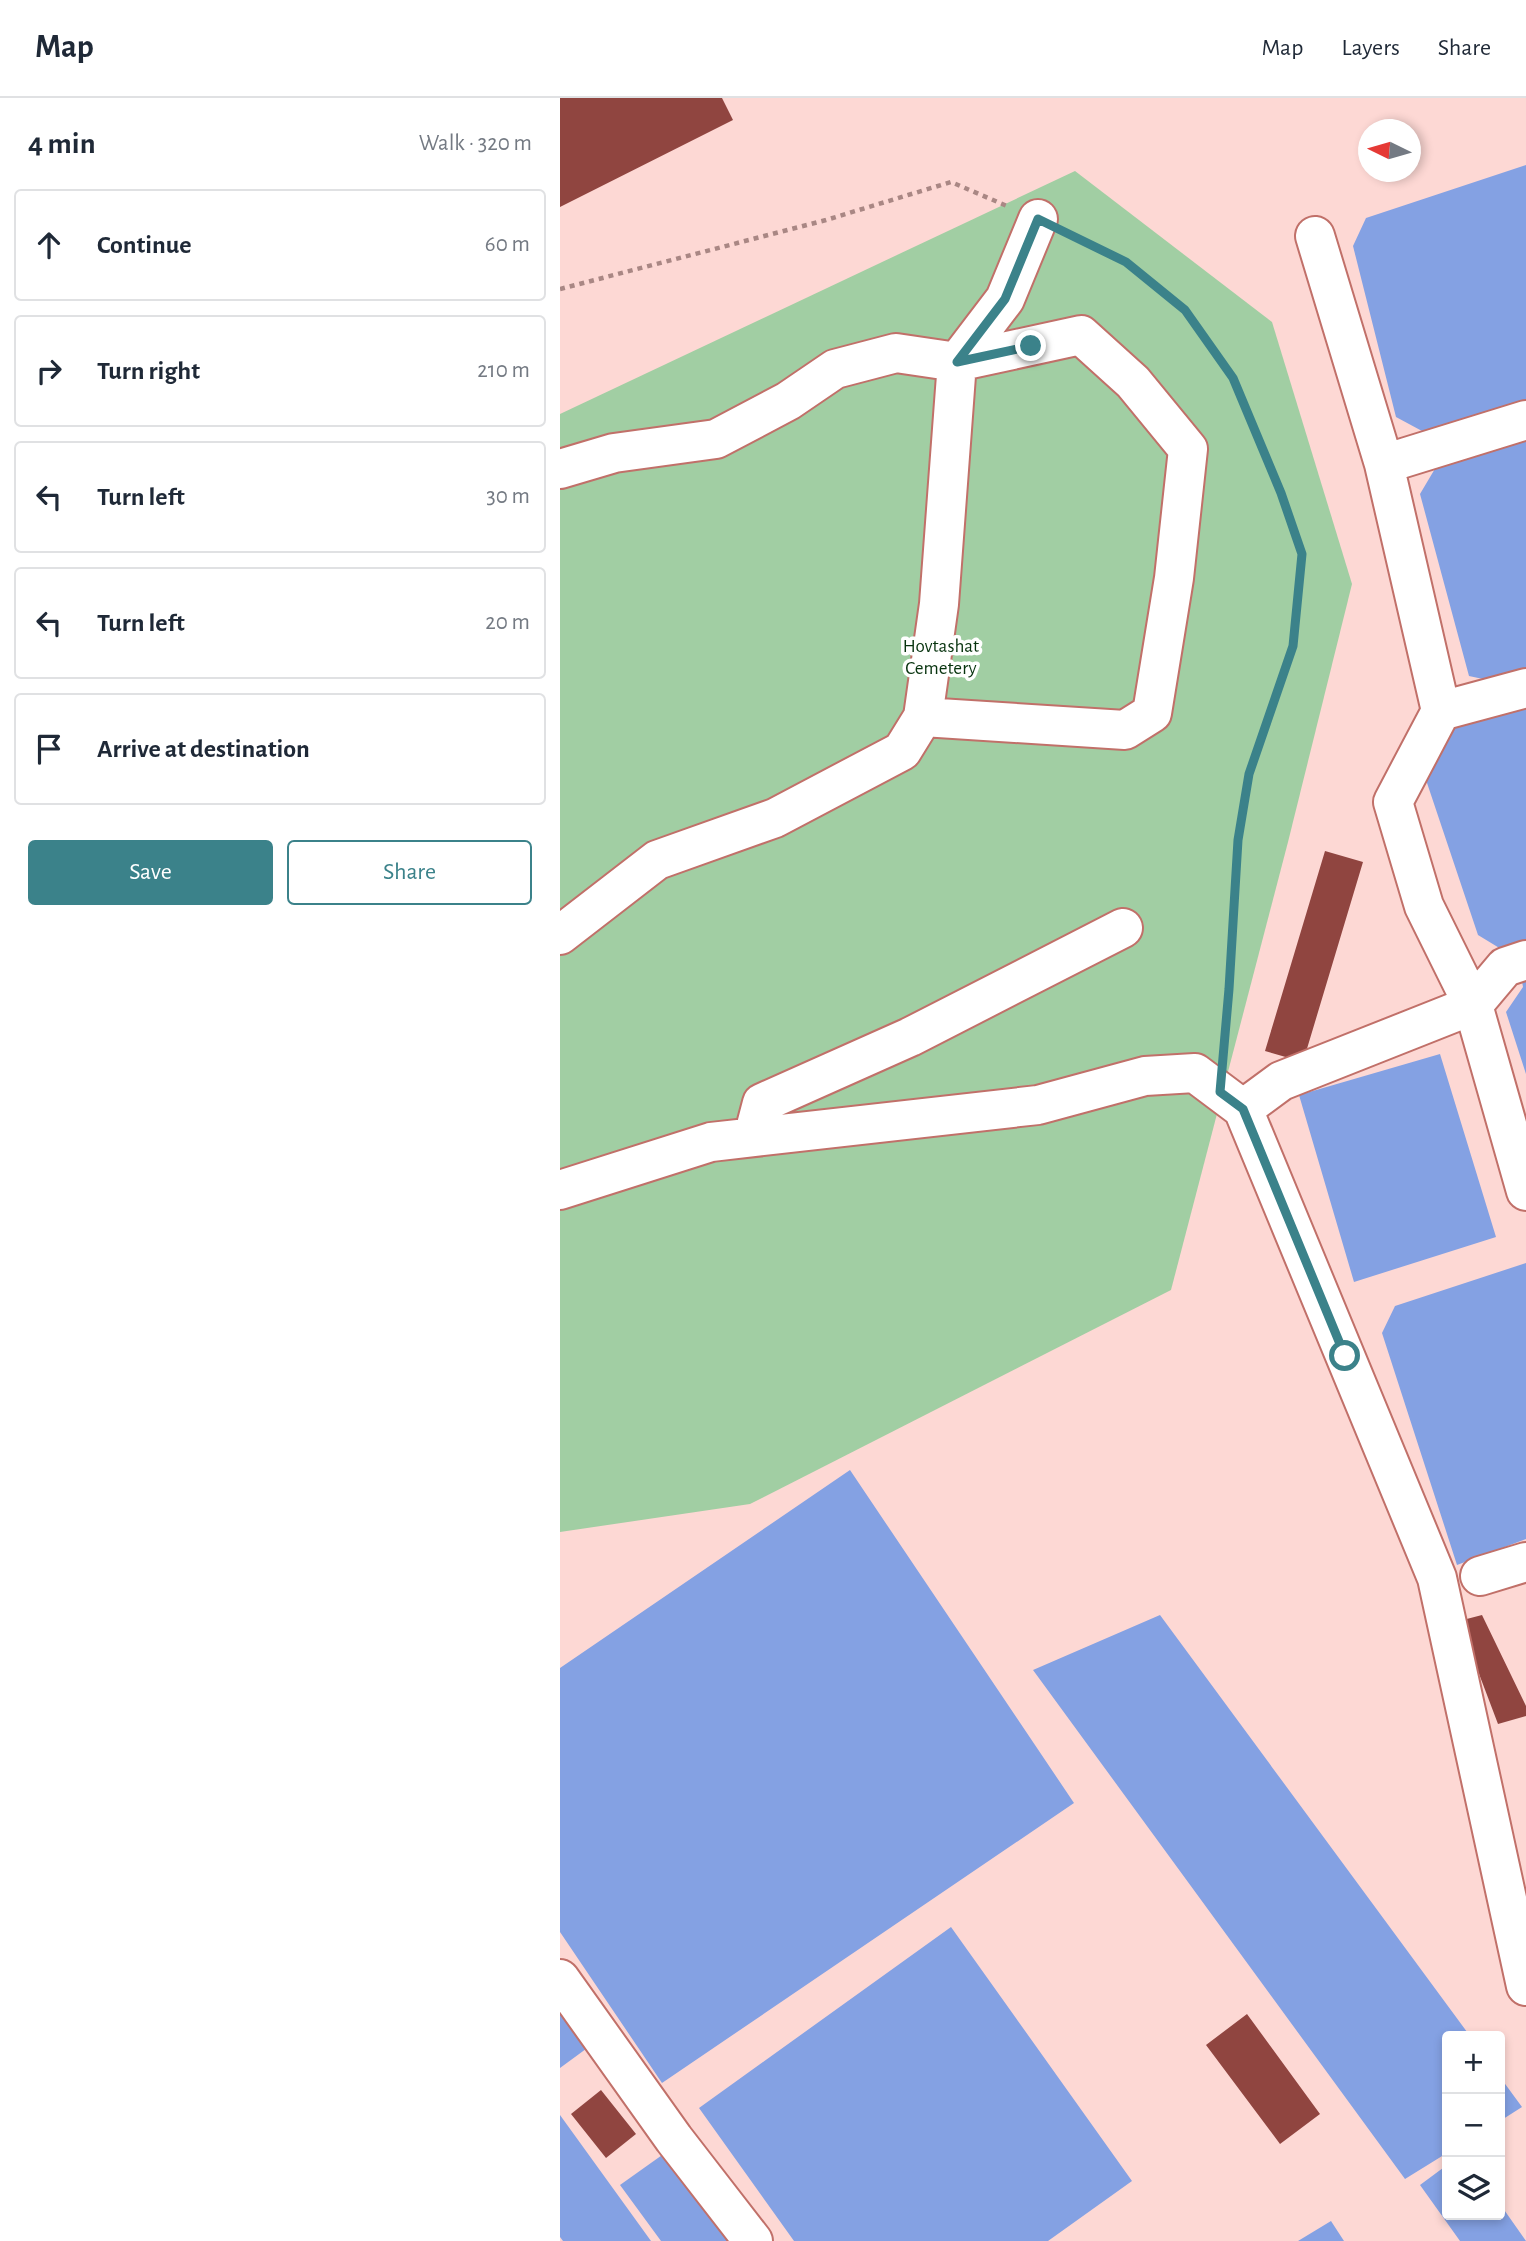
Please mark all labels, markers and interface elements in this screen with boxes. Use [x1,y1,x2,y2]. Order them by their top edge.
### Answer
text: Map [35,31,94,64]
text: Map [1261,36,1303,60]
text: Layers [1341,36,1400,60]
text: Share [1438,36,1491,60]
north arrow [1358,119,1421,182]
text: 4 min [28,129,96,159]
text: Walk · 320 m [419,132,532,155]
icon: ahead [30,226,68,264]
text: Continue [97,232,192,258]
text: 60 m [485,233,530,256]
route end [1015,330,1046,361]
icon: right [30,352,68,390]
text: Turn right [97,358,200,384]
text: 210 m [477,359,530,382]
icon: left [30,478,68,516]
text: Turn left [97,484,185,510]
text: 30 m [486,485,530,508]
icon: left [30,604,68,642]
text: Turn left [97,610,185,636]
text: 20 m [485,611,530,634]
park label: Hovtashat Cemetery [903,637,979,678]
icon: arrive [30,730,68,768]
text: Arrive at destination [97,736,310,762]
button: Save [28,840,273,905]
button: Share [287,840,532,905]
route start [1329,1340,1360,1371]
map controls [1442,2031,1505,2220]
button: + [1442,2031,1505,2094]
button: − [1442,2094,1505,2157]
button: layers [1442,2157,1505,2220]

